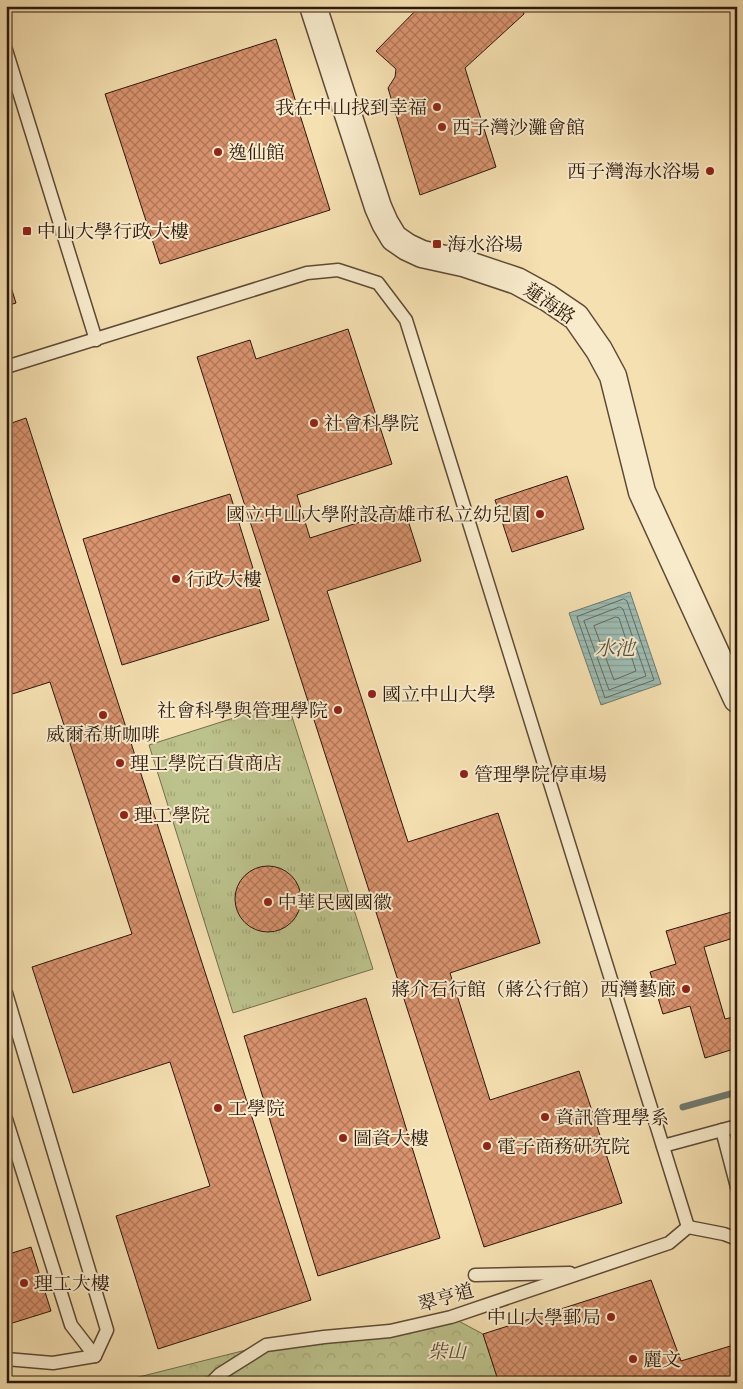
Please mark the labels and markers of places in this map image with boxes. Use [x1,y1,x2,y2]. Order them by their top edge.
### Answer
place label: 我在中山找到幸福 [275,96,427,119]
marker: 我在中山找到幸福 [431,101,443,113]
place label: 西子灣沙灘會館 [452,116,585,139]
marker: 西子灣沙灘會館 [436,121,448,133]
place label: 逸仙館 [228,141,285,164]
marker: 逸仙館 [212,146,224,158]
place label: 西子灣海水浴場 [567,160,700,183]
marker: 西子灣海水浴場 [704,165,716,177]
place label: 中山大學行政大樓 [37,220,189,243]
marker: 中山大學行政大樓 [21,225,33,237]
place label: 海水浴場 [447,233,523,256]
marker: 海水浴場 [431,238,443,250]
place label: 社會科學院 [324,412,419,435]
marker: 社會科學院 [308,417,320,429]
place label: 國立中山大學附設高雄市私立幼兒園 [226,503,530,526]
marker: 國立中山大學附設高雄市私立幼兒園 [534,508,546,520]
place label: 行政大樓 [186,568,262,591]
marker: 行政大樓 [170,573,182,585]
place label: 國立中山大學 [382,683,496,706]
marker: 國立中山大學 [366,688,378,700]
place label: 社會科學與管理學院 [157,699,328,722]
marker: 社會科學與管理學院 [332,704,344,716]
marker: 威爾希斯咖啡 [97,709,109,721]
place label: 威爾希斯咖啡 [46,723,160,746]
place label: 理工學院百貨商店 [130,752,282,775]
marker: 理工學院百貨商店 [114,757,126,769]
place label: 管理學院停車場 [474,763,607,786]
marker: 管理學院停車場 [458,768,470,780]
place label: 理工學院 [134,804,210,827]
marker: 理工學院 [118,809,130,821]
place label: 中華民國國徽 [278,891,392,914]
marker: 中華民國國徽 [262,896,274,908]
place label: 蔣介石行館（蔣公行館）西灣藝廊 [391,978,676,1001]
marker: 蔣介石行館（蔣公行館）西灣藝廊 [680,983,692,995]
place label: 工學院 [228,1097,285,1120]
marker: 工學院 [212,1102,224,1114]
place label: 資訊管理學系 [555,1106,669,1129]
marker: 資訊管理學系 [539,1111,551,1123]
place label: 圖資大樓 [353,1127,429,1150]
marker: 圖資大樓 [337,1132,349,1144]
place label: 電子商務研究院 [497,1135,630,1158]
marker: 電子商務研究院 [481,1140,493,1152]
place label: 理工大樓 [34,1272,110,1295]
marker: 理工大樓 [18,1277,30,1289]
place label: 中山大學郵局 [487,1306,601,1329]
marker: 中山大學郵局 [605,1311,617,1323]
place label: 麗文 [643,1348,681,1371]
marker: 麗文 [627,1353,639,1365]

